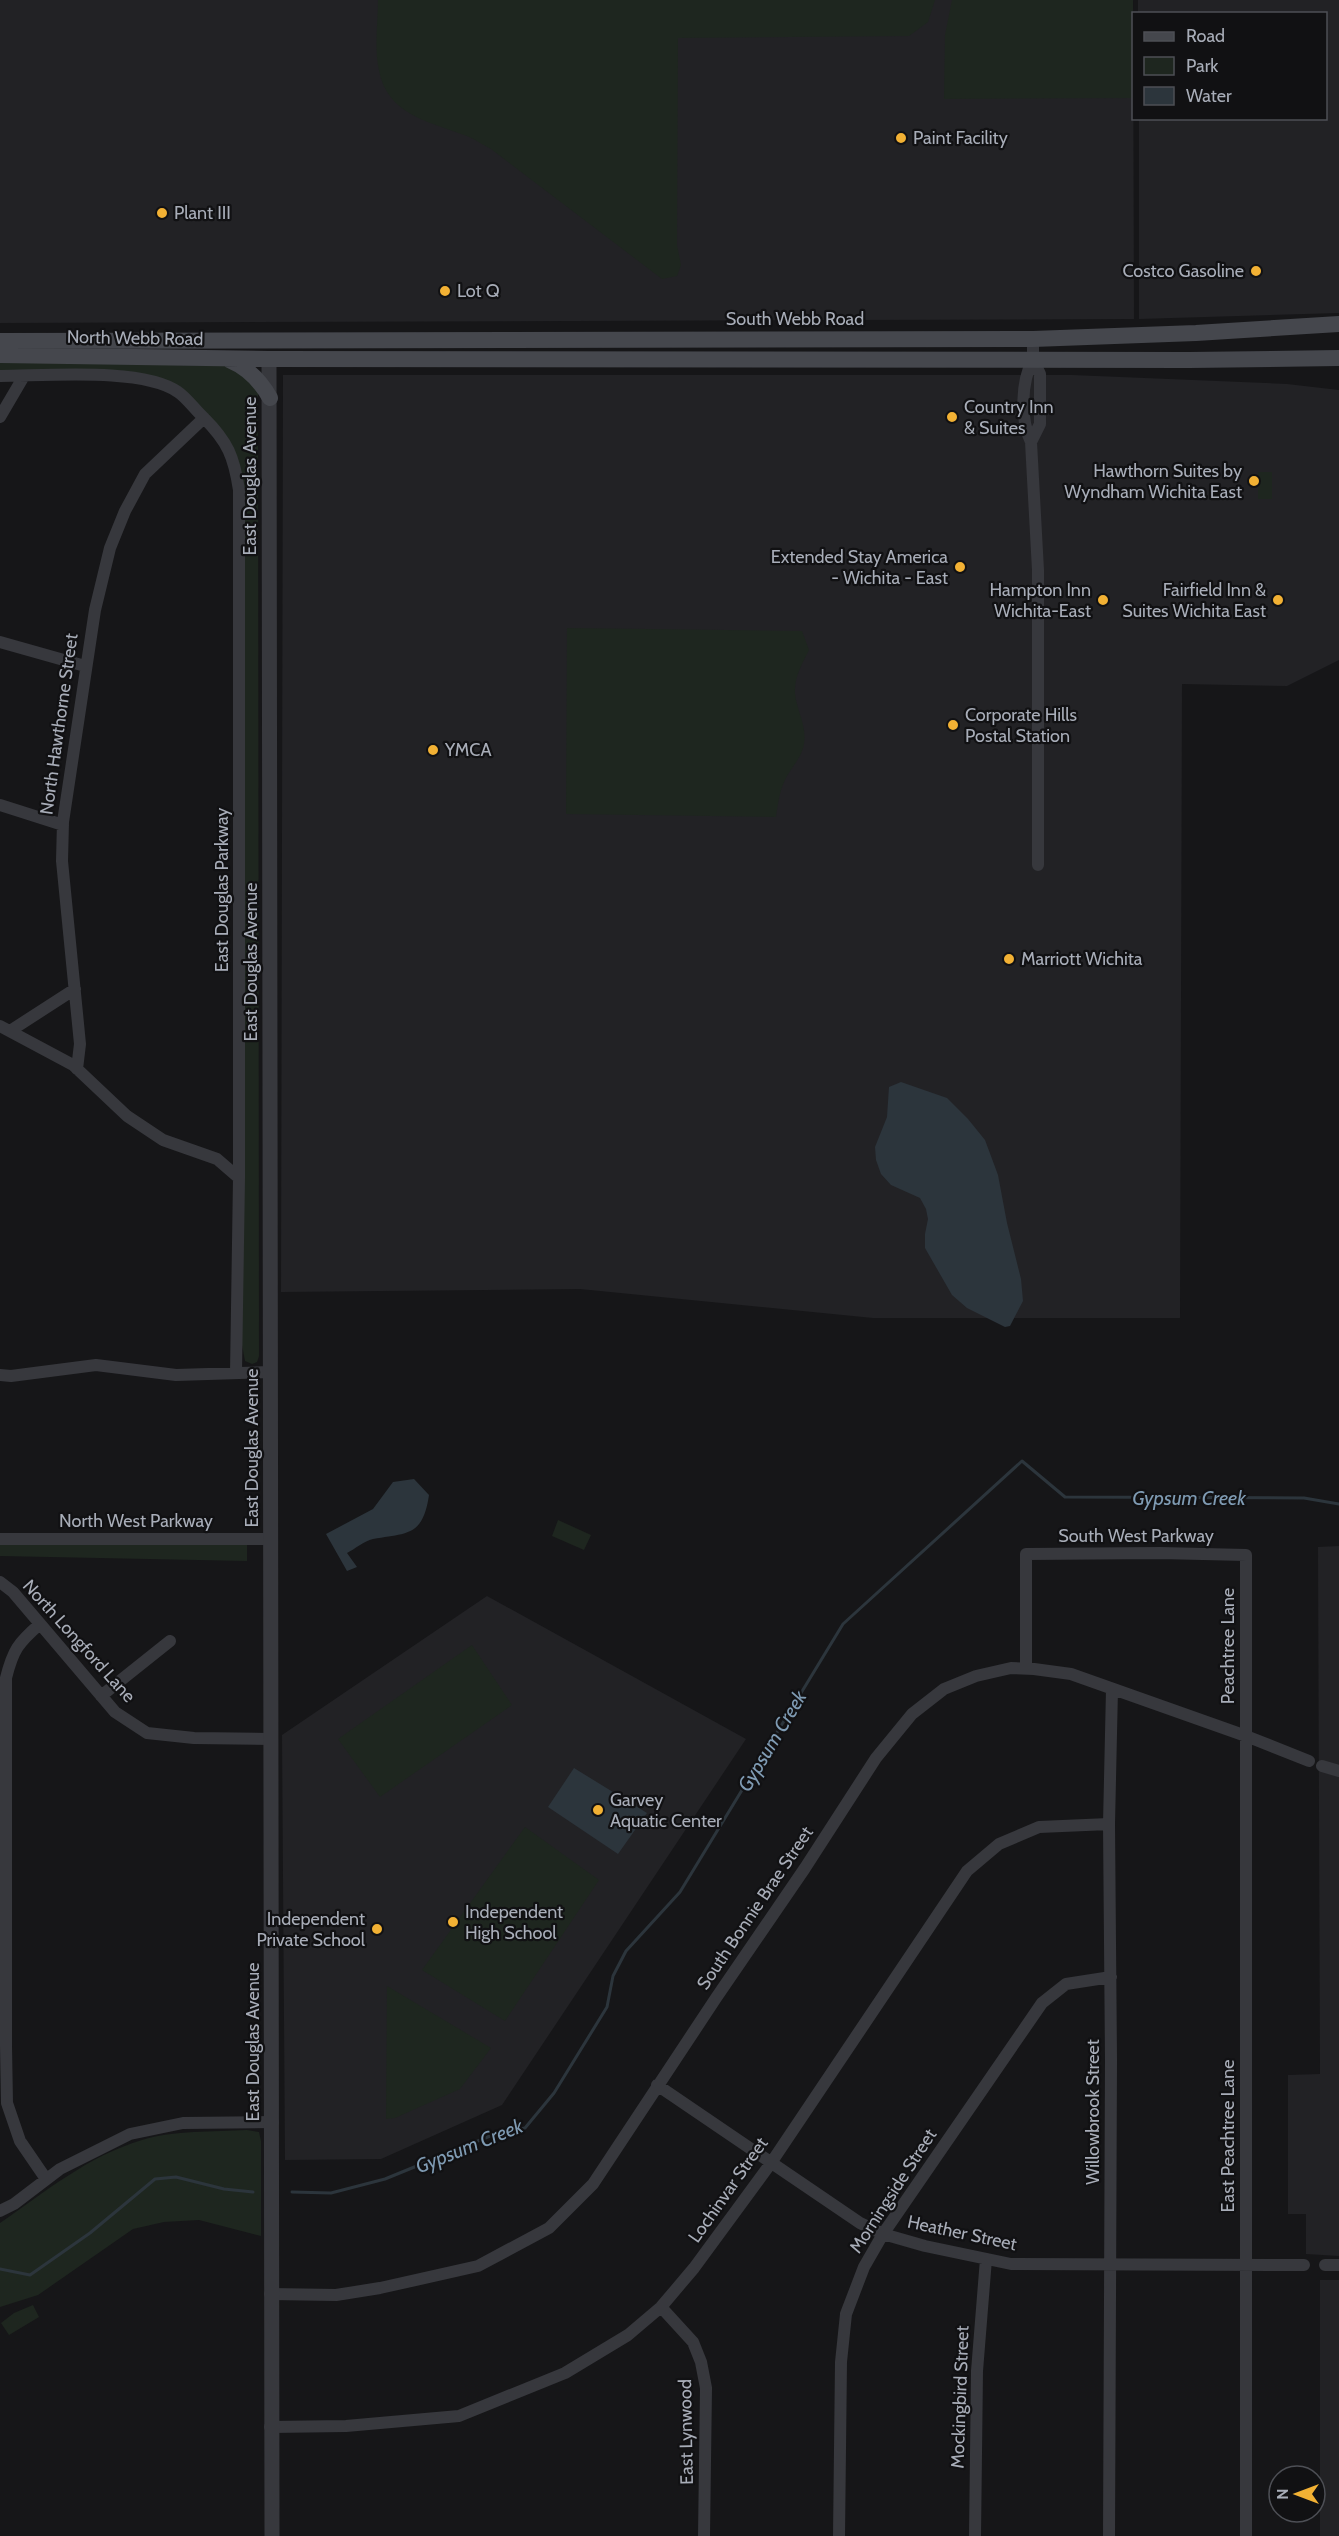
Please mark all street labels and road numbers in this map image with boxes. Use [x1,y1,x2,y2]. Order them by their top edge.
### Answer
street label: South Webb Road [726,308,864,330]
street label: North Webb Road [67,326,203,350]
street label: East Douglas Avenue [239,397,261,555]
street label: North Hawthorne Street [35,632,83,816]
street label: East Douglas Parkway [211,808,233,972]
street label: East Douglas Avenue [240,883,262,1041]
street label: East Douglas Avenue [241,1369,263,1527]
street label: North West Parkway [59,1510,213,1532]
street label: South West Parkway [1058,1525,1214,1547]
street label: North Longford Lane [18,1575,140,1707]
street label: Peachtree Lane [1217,1588,1239,1704]
street label: South Bonnie Brae Street [692,1822,818,1994]
street label: East Douglas Avenue [242,1963,264,2121]
street label: Willowbrook Street [1082,2039,1104,2185]
street label: East Peachtree Lane [1217,2060,1239,2212]
street label: Morningside Street [845,2125,941,2257]
street label: Lochinvar Street [684,2133,772,2247]
street label: Heather Street [905,2211,1019,2255]
street label: Mockingbird Street [947,2325,973,2469]
street label: East Lynwood [674,2379,698,2485]

